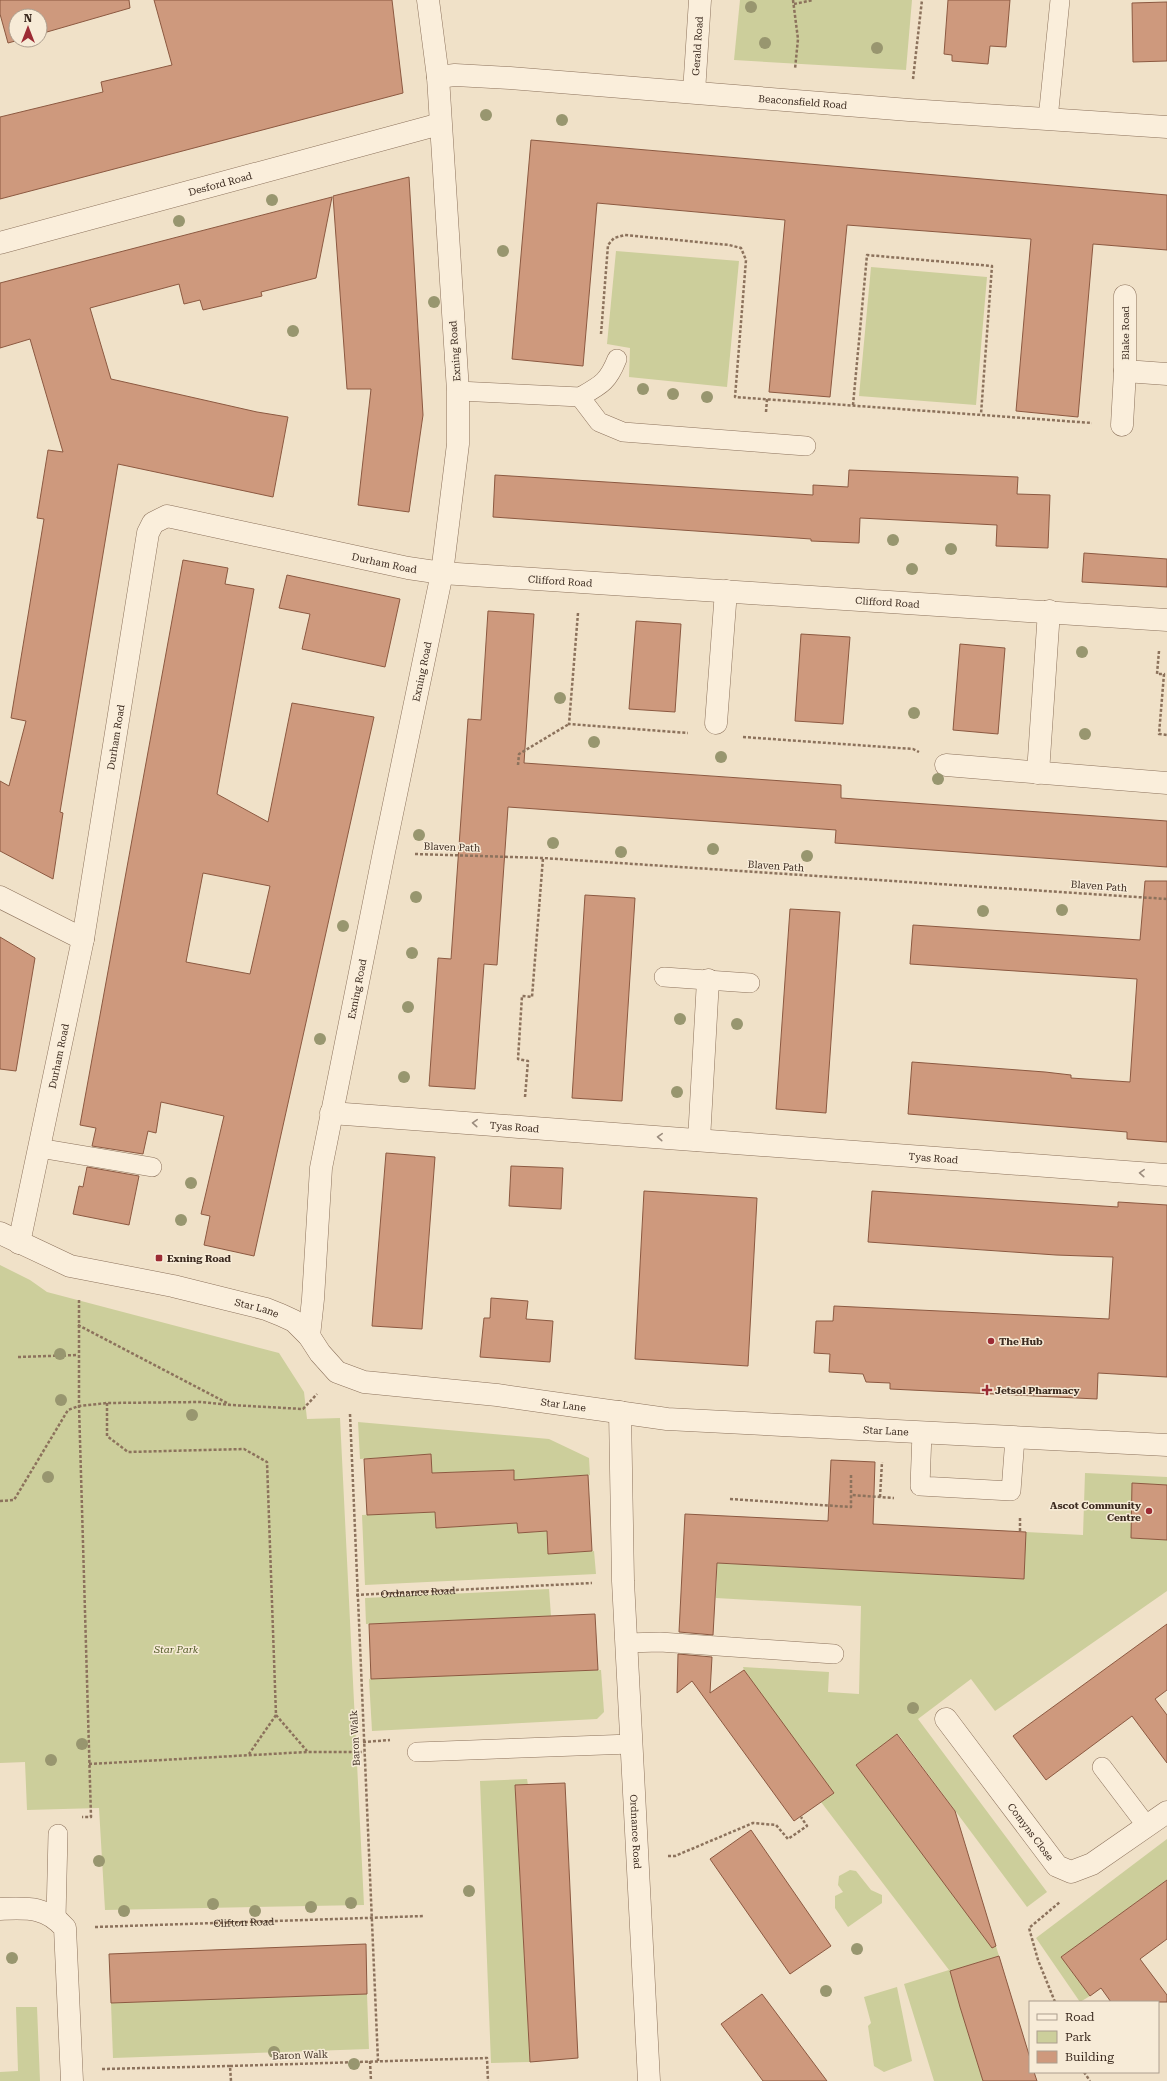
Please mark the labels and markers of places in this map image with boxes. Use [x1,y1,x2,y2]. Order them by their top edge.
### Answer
marker: Exning Road [154,1253,164,1263]
place label: Exning Road [167,1253,231,1264]
marker: The Hub [986,1336,996,1346]
place label: The Hub [999,1336,1043,1347]
marker: Jetsol Pharmacy [982,1385,992,1395]
place label: Jetsol Pharmacy [995,1385,1080,1396]
place label: Ascot Community Centre [1050,1500,1141,1523]
marker: Ascot Community Centre [1144,1506,1154,1516]

